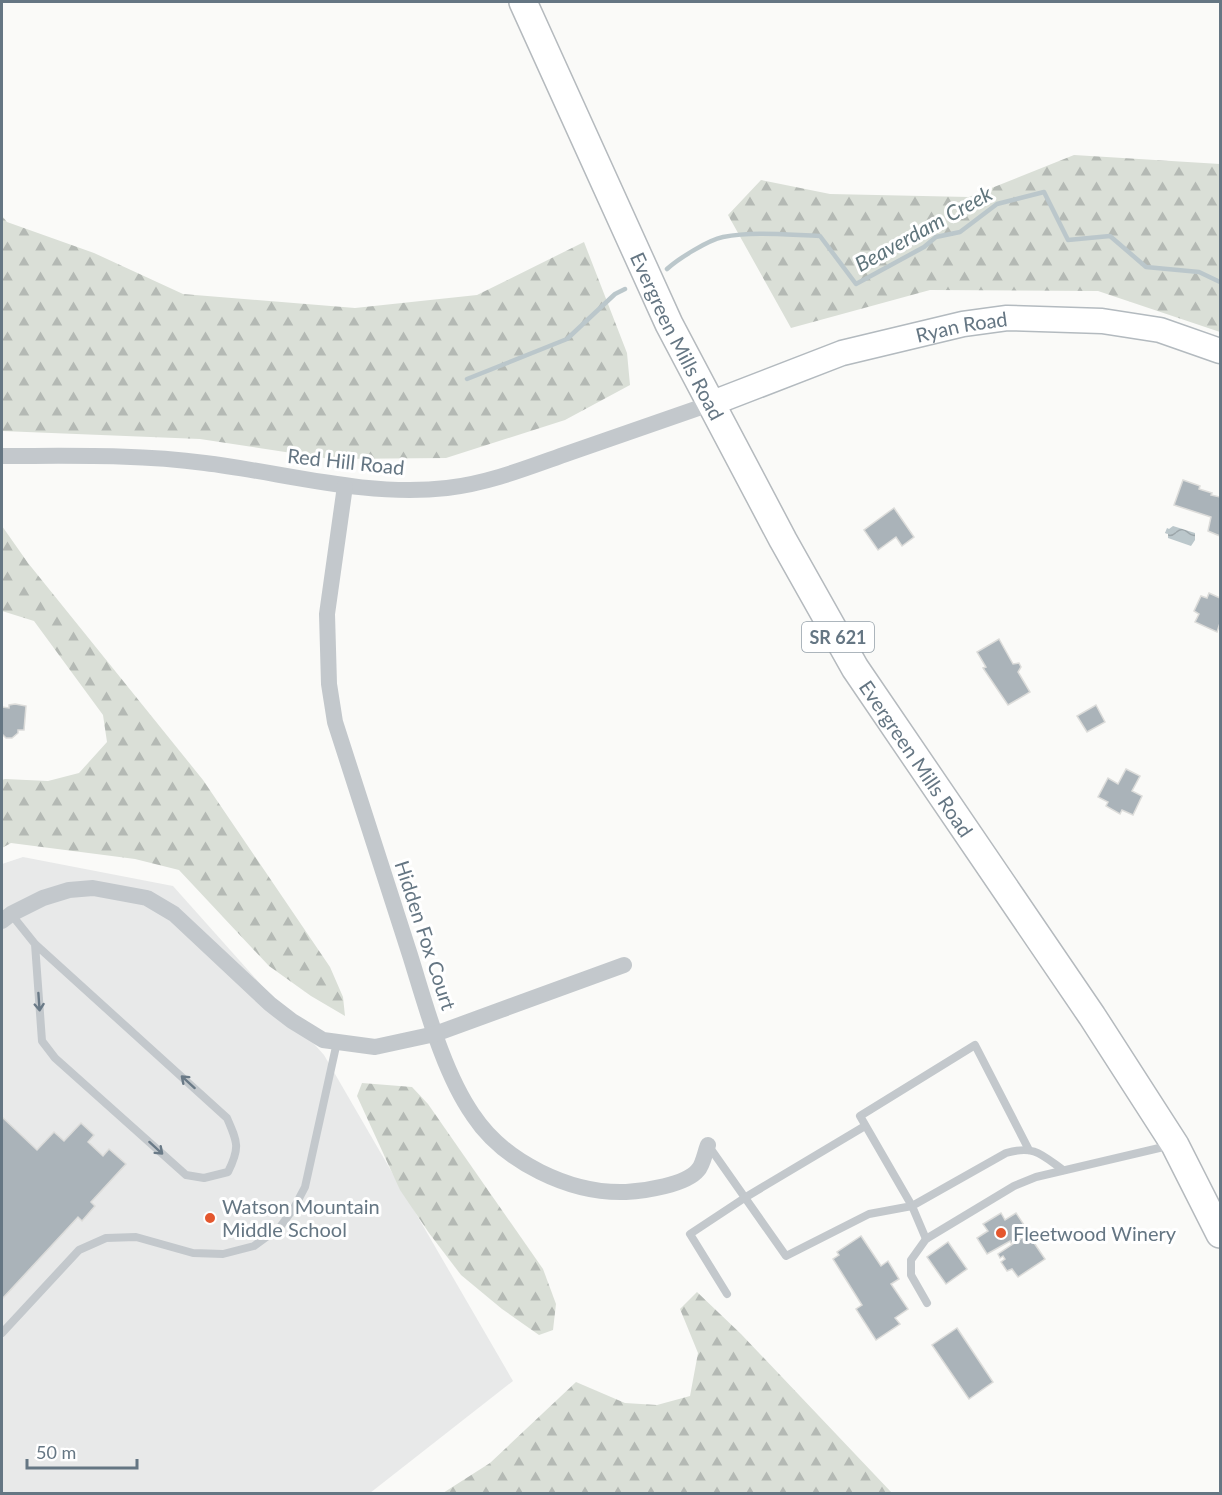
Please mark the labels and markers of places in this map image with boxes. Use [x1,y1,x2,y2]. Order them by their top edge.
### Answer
place label: Watson Mountain Middle School [222,1194,380,1241]
marker: Watson Mountain Middle School [203,1211,217,1225]
place label: Fleetwood Winery [1013,1221,1177,1245]
marker: Fleetwood Winery [994,1226,1008,1240]

